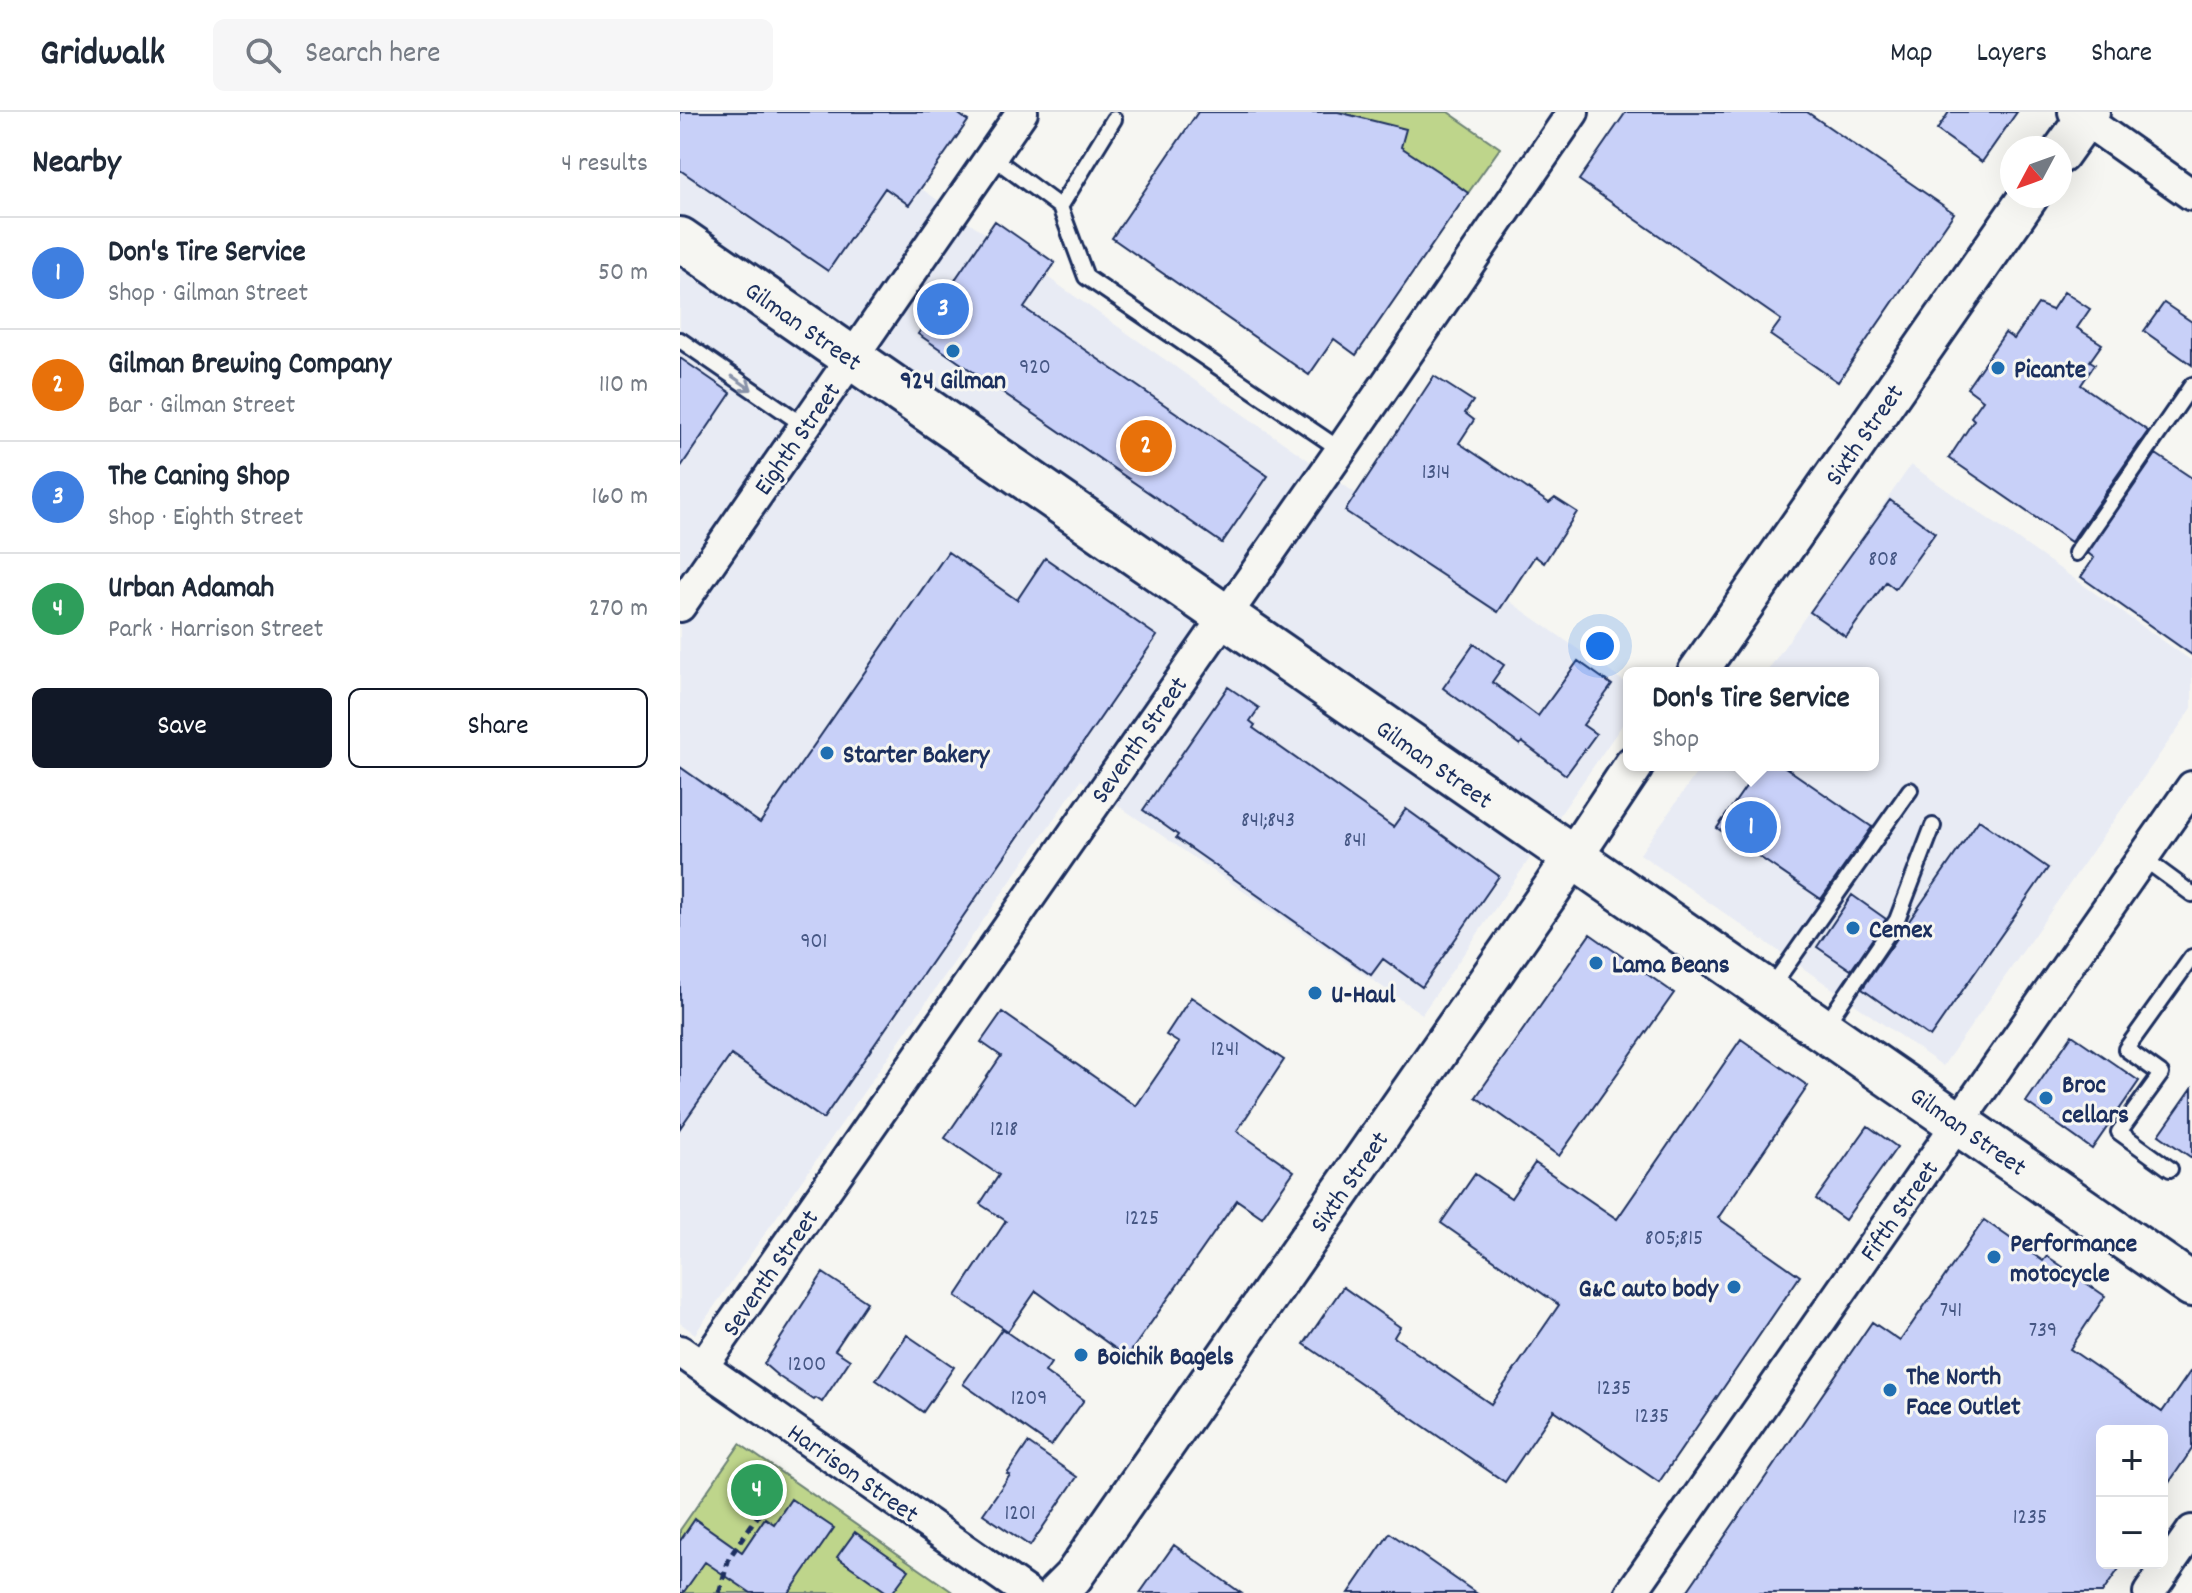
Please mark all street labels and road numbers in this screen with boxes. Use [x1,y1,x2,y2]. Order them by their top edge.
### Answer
street label: Gilman Street [736,274,868,382]
street label: Eighth Street [746,376,852,504]
street label: Sixth Street [1817,377,1915,494]
street label: Seventh Street [1083,670,1199,812]
street label: Gilman Street [1367,712,1499,820]
street label: Gilman Street [1901,1079,2033,1187]
street label: Sixth Street [1302,1124,1400,1241]
street label: Fifth Street [1852,1154,1950,1270]
street label: Seventh Street [714,1203,830,1345]
street label: Harrison Street [779,1416,926,1534]

